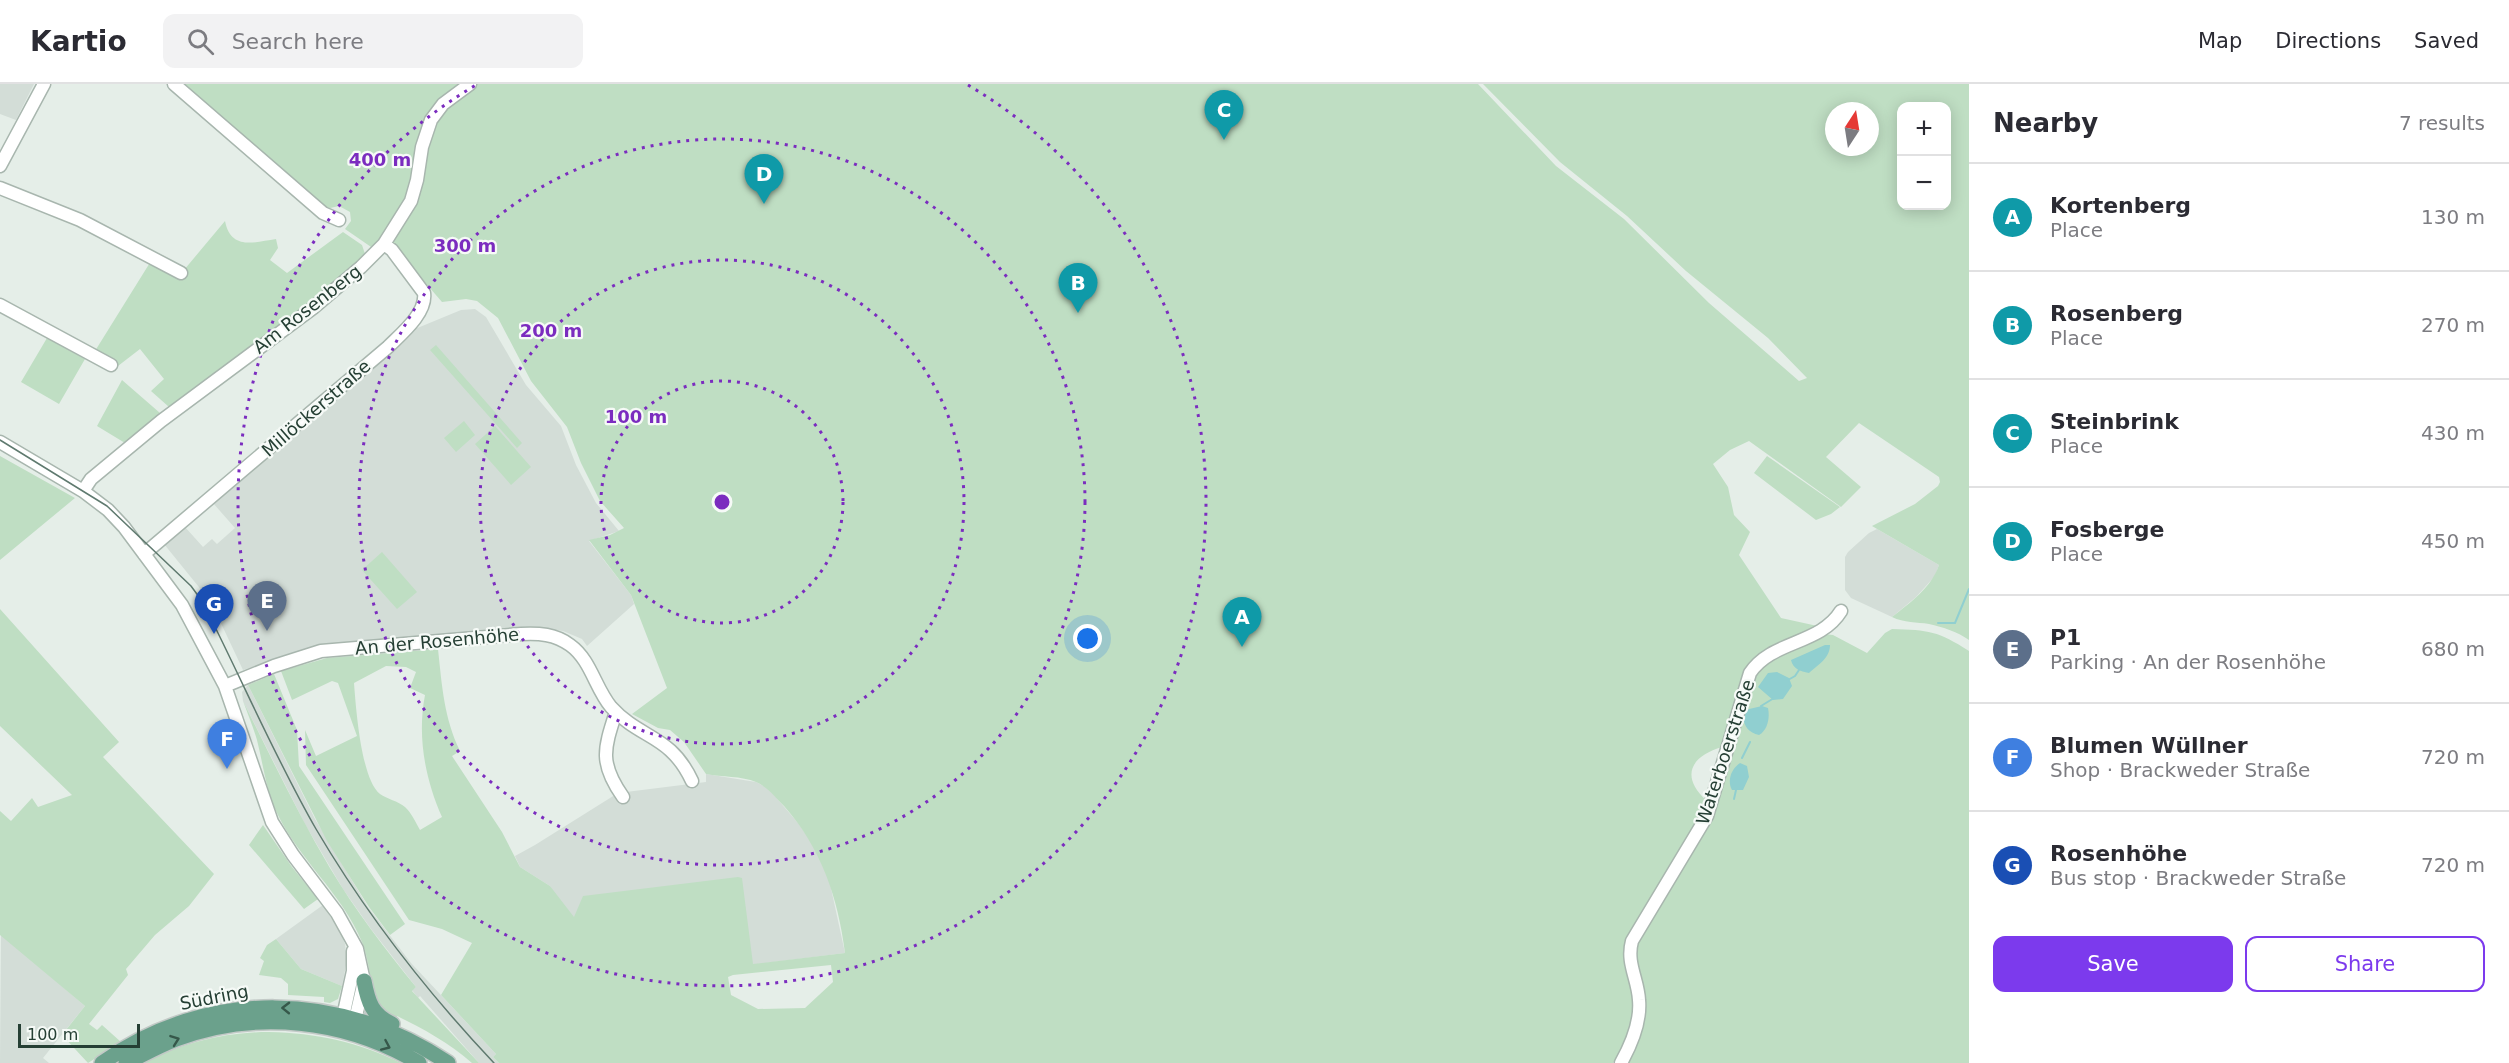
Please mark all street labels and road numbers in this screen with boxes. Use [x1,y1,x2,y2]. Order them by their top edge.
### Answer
street label: Am Rosenberg [249,260,365,358]
street label: Millöckerstraße [257,355,375,461]
street label: An der Rosenhöhe [354,623,520,659]
street label: Waterboerstraße [1692,677,1758,827]
street label: Südring [178,980,250,1014]

